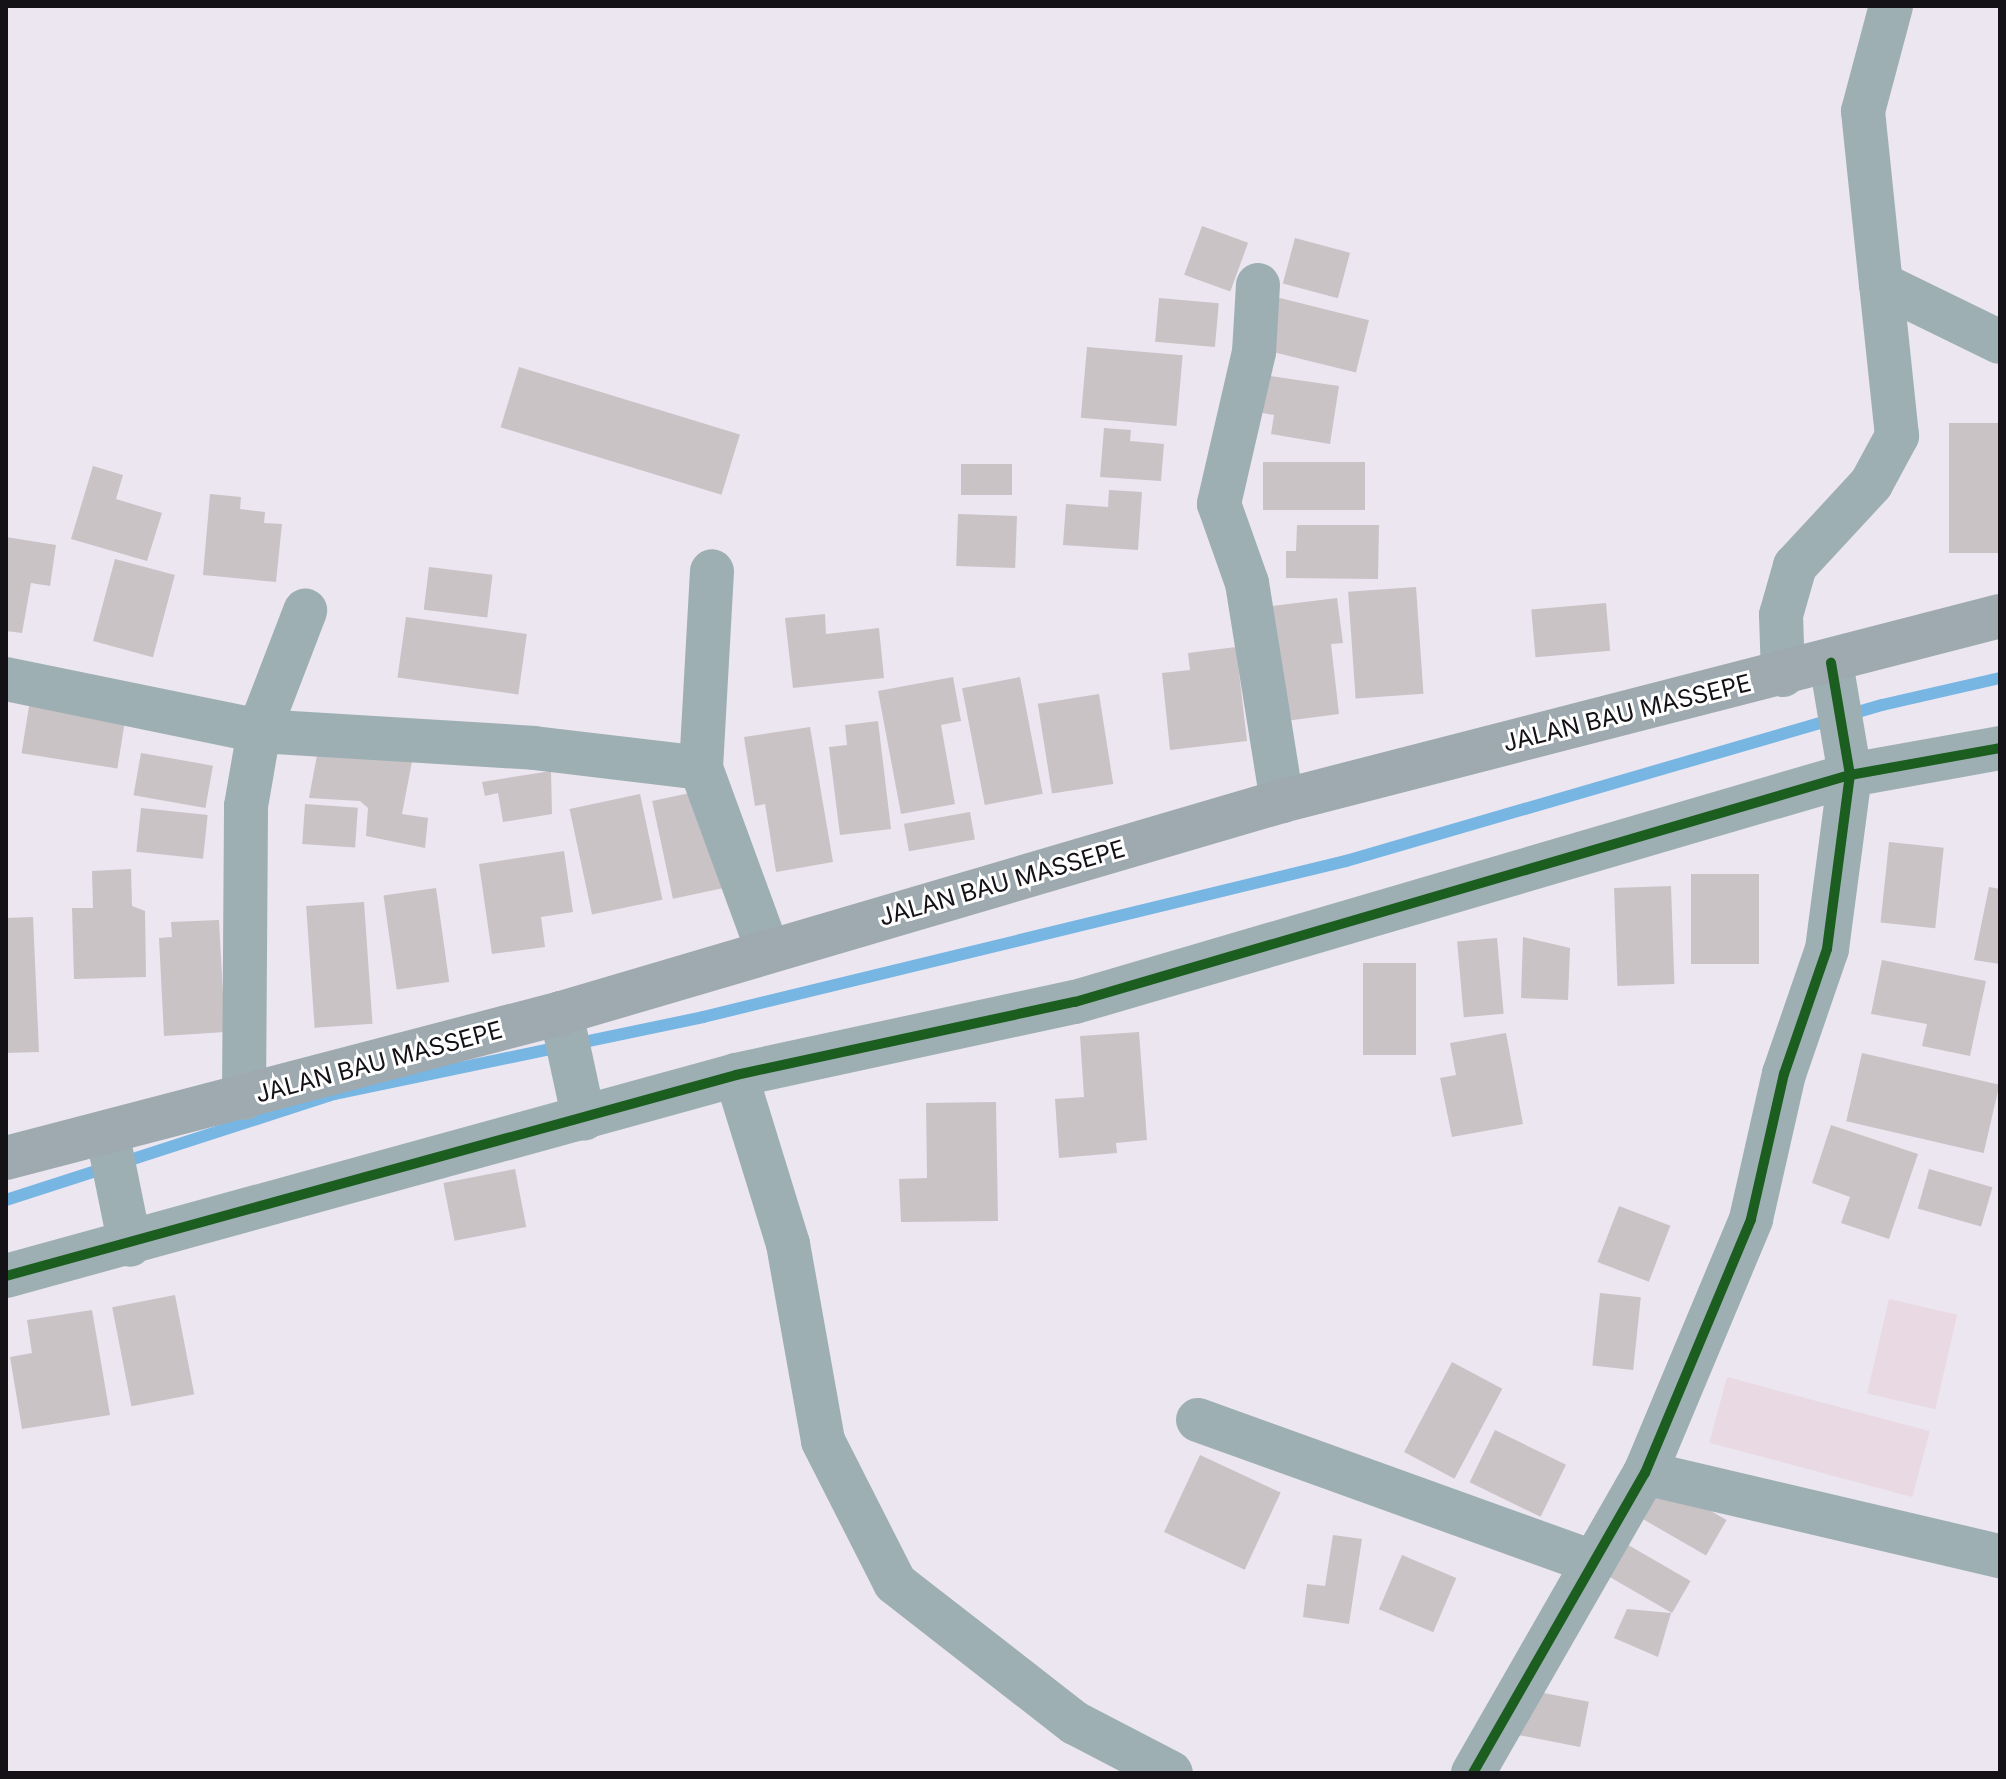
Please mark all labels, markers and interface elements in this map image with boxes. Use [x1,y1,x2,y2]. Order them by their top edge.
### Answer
street label: JALAN BAU MASSEPE [1500,668,1754,758]
street label: JALAN BAU MASSEPE [876,834,1128,932]
street label: JALAN BAU MASSEPE [252,1015,506,1109]

